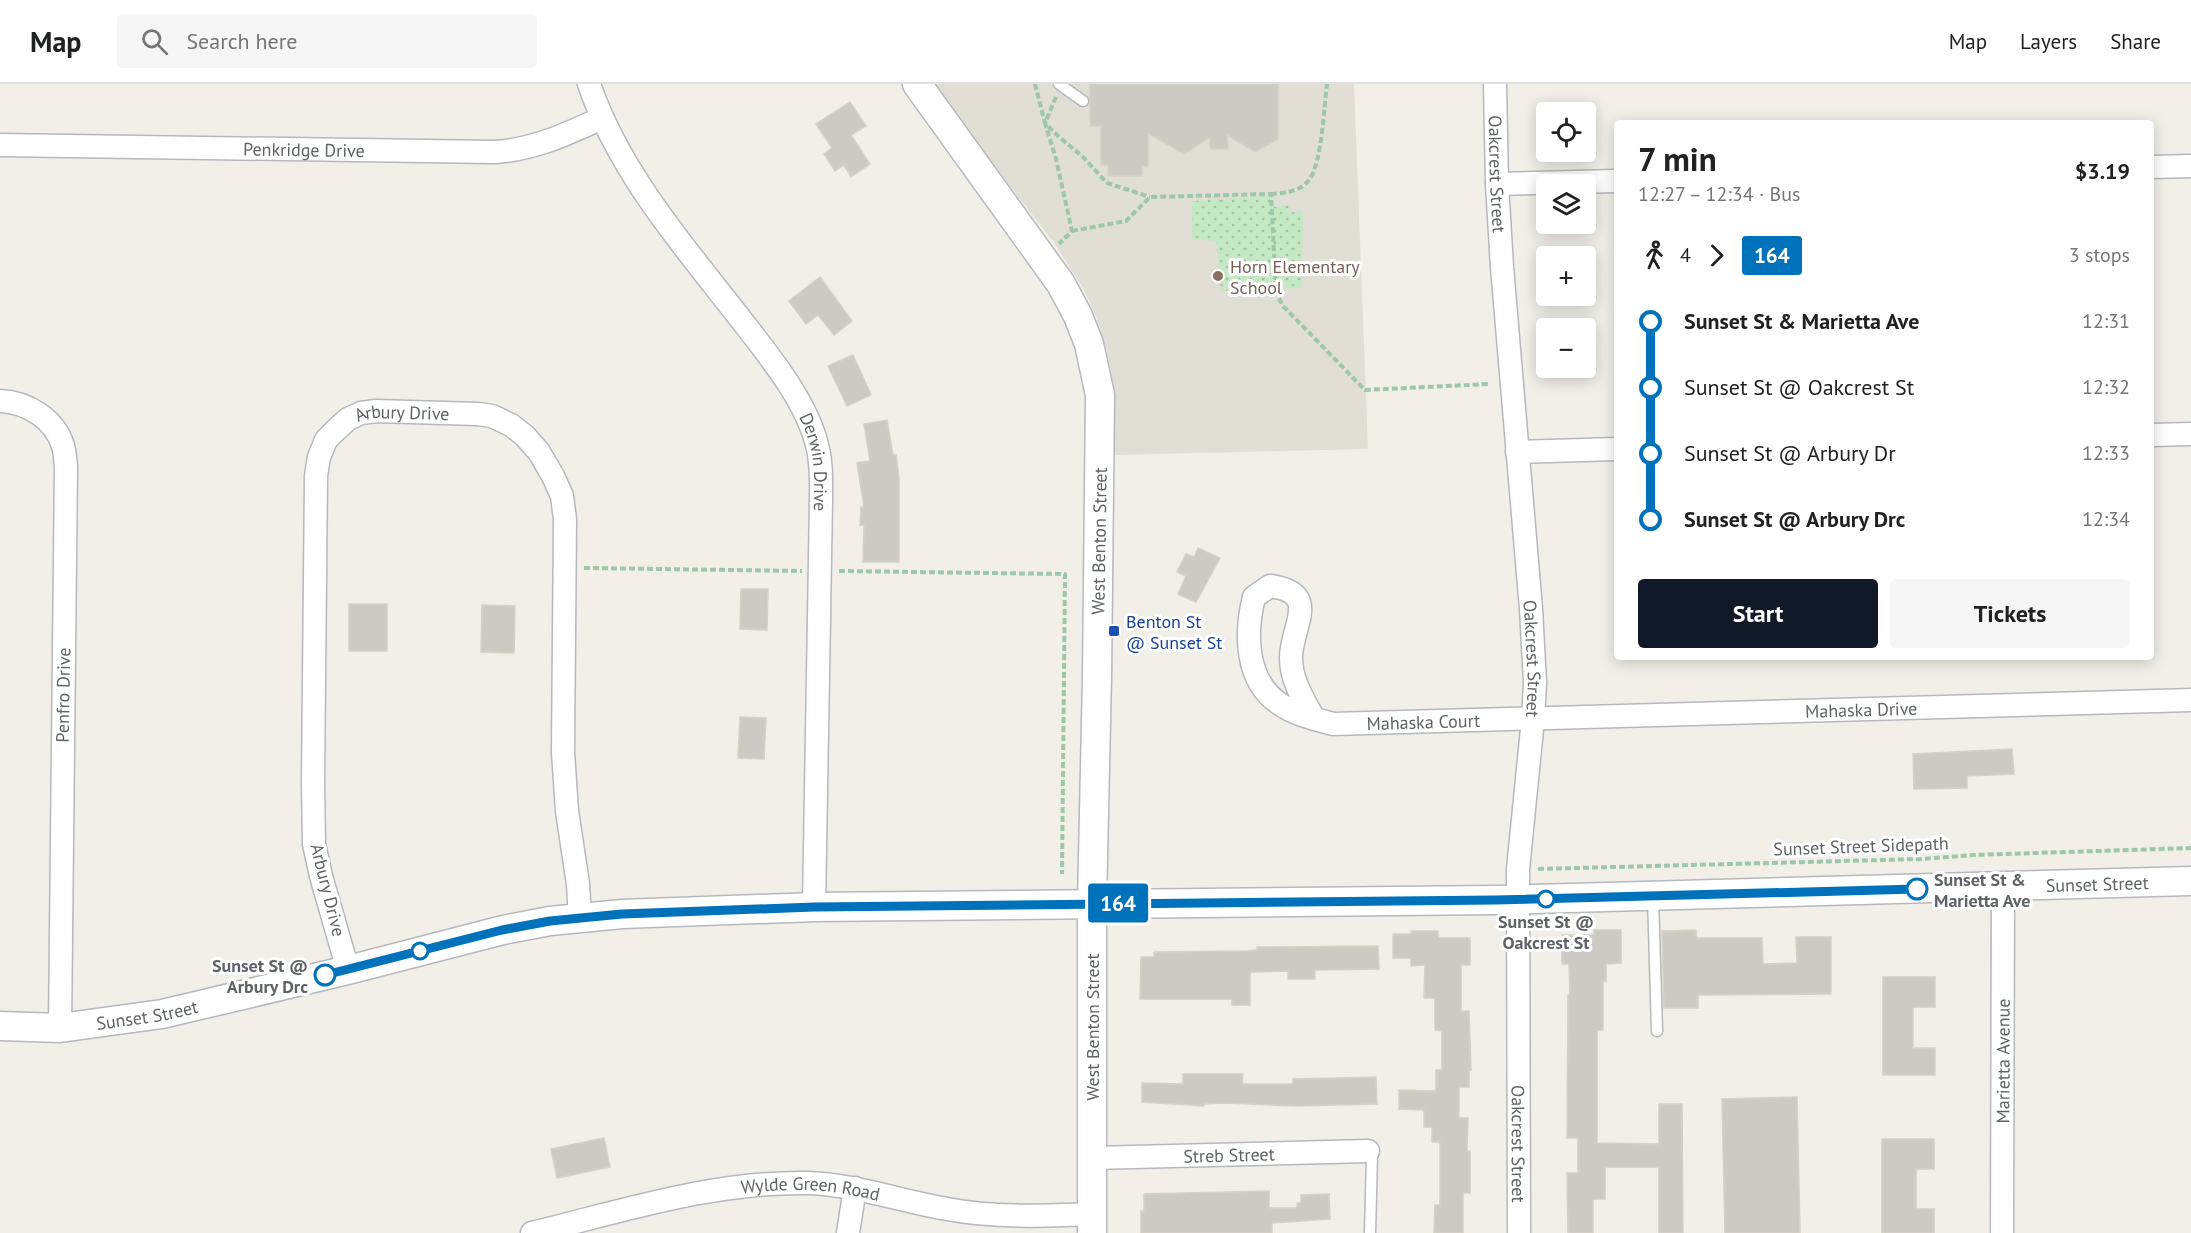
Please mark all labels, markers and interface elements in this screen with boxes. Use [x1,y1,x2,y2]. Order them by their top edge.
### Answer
search box [117,14,537,68]
text: Map [30,23,81,60]
icon: search [138,25,171,58]
text: Search here [186,27,297,55]
text: Map [1949,28,1987,55]
text: Layers [2020,28,2077,55]
text: Share [2110,28,2161,55]
map controls [1536,102,1596,378]
button: locate [1536,102,1596,162]
street label: Oakcrest Street [1484,115,1511,233]
street label: Penkridge Drive [243,137,365,162]
text: 7 min [1638,137,1717,180]
text: $3.19 [2075,157,2130,185]
button: layers [1536,174,1596,234]
text: 12:27 – 12:34 · Bus [1638,181,1800,207]
icon: walk [1638,239,1671,272]
icon: forward [1700,239,1733,272]
text: 4 [1680,242,1691,268]
text: 164 [1754,242,1790,269]
text: 3 stops [2069,242,2130,268]
button: + [1536,246,1596,306]
place label: Horn Elementary School [1230,255,1360,299]
marker: Horn Elementary School [1211,269,1225,283]
text: Sunset St & Marietta Ave [1684,307,1919,335]
text: 12:31 [2082,308,2130,334]
button: − [1536,318,1596,378]
text: Sunset St @ Oakcrest St [1684,373,1914,401]
text: 12:32 [2082,374,2130,400]
street label: Arbury Drive [350,399,450,426]
street label: Derwin Drive [795,409,833,512]
text: Sunset St @ Arbury Dr [1684,439,1896,467]
text: 12:33 [2082,440,2130,466]
street label: West Benton Street [1086,467,1112,615]
text: Sunset St @ Arbury Drc [1684,505,1905,533]
text: 12:34 [2082,506,2130,532]
button: Start [1638,579,1878,648]
button: Tickets [1890,579,2130,648]
street label: Oakcrest Street [1519,599,1547,718]
place label: Benton St @ Sunset St [1126,610,1222,654]
marker: Benton St @ Sunset St [1107,624,1121,638]
street label: Penfro Drive [51,647,75,743]
street label: Mahaska Drive [1805,696,1918,722]
street label: Mahaska Court [1366,708,1481,735]
street label: Sunset Street Sidepath [1773,831,1949,861]
street label: Arbury Drive [305,841,351,939]
place label: Sunset St & Marietta Ave [1934,868,2030,912]
street label: Sunset Street [2046,871,2149,896]
marker: Sunset St & Marietta Ave [1906,878,1928,900]
line badge: 164 [1084,884,1152,922]
text: 164 [1100,890,1136,917]
marker: Sunset St @ Oakcrest St [1537,890,1555,908]
place label: Sunset St @ Oakcrest St [1498,910,1594,954]
unlabelled marker [411,942,429,960]
street label: West Benton Street [1081,953,1104,1101]
place label: Sunset St @ Arbury Drc [212,954,308,998]
marker: Sunset St @ Arbury Drc [314,964,336,986]
street label: Sunset Street [95,994,200,1034]
street label: Marietta Avenue [1991,998,2014,1124]
street label: Oakcrest Street [1507,1085,1530,1203]
street label: Streb Street [1183,1142,1275,1167]
street label: Wylde Green Road [740,1171,882,1205]

